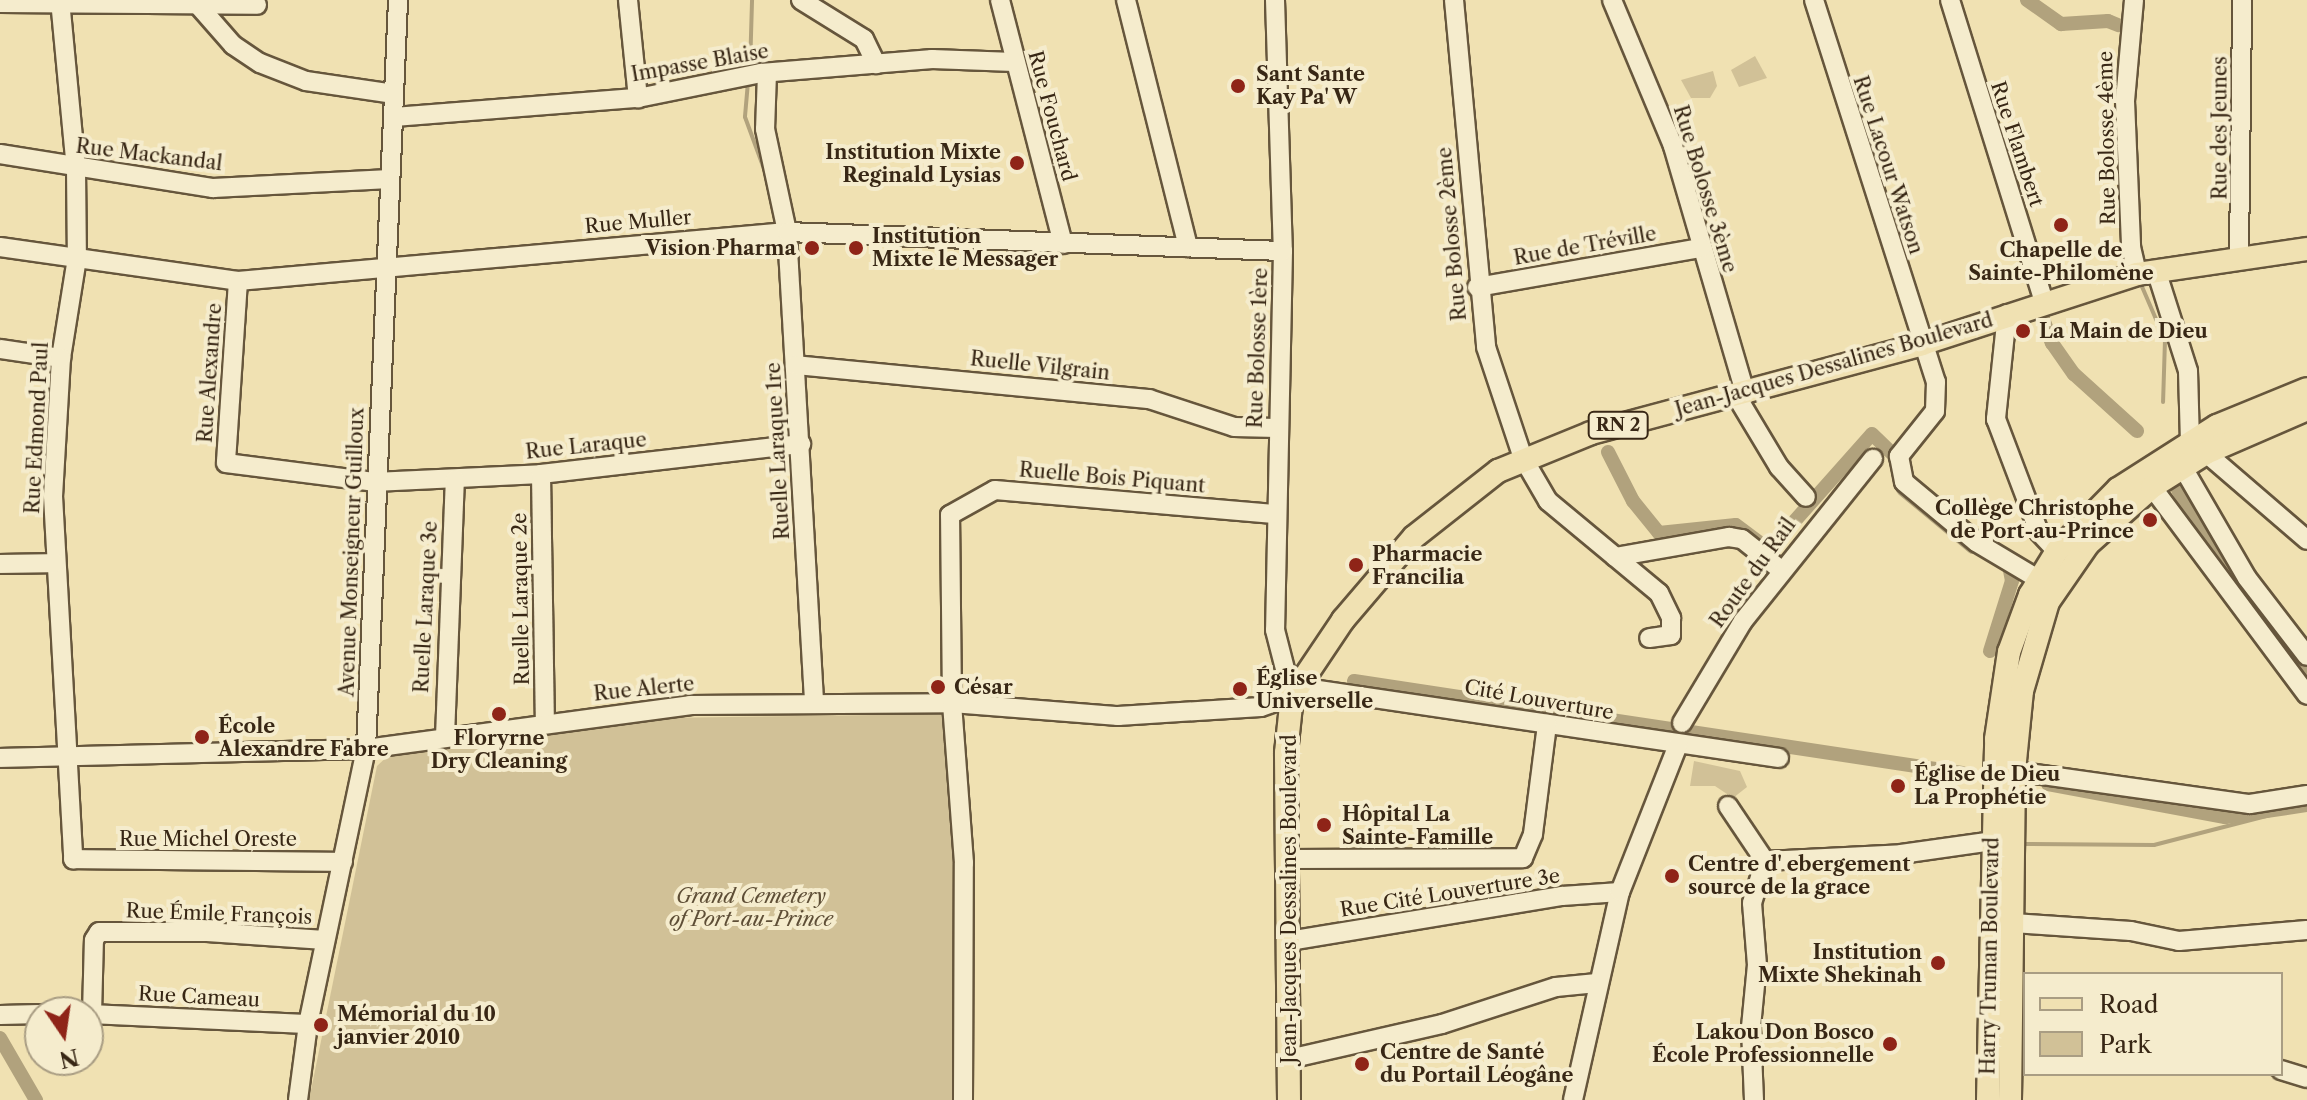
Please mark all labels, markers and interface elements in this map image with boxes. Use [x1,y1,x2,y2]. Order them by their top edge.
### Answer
street label: Impasse Blaise [629,39,771,87]
street label: Rue Fouchard [1023,48,1081,184]
street label: Rue Bolosse 4ème [2093,51,2121,225]
street label: Rue des Jeunes [2208,56,2232,200]
place label: Sant Sante Kay Pa' W [1256,62,1365,109]
street label: Rue Lacour Watson [1848,72,1928,258]
marker: Sant Sante Kay Pa' W [1227,75,1249,97]
street label: Rue Flambert [1985,78,2049,210]
street label: Rue Bolosse 3ème [1668,102,1742,276]
street label: Rue Mackandal [74,134,224,176]
place label: Institution Mixte Reginald Lysias [825,140,1001,187]
street label: Rue Bolosse 2ème [1432,146,1472,322]
marker: Institution Mixte Reginald Lysias [1008,154,1026,172]
street label: Rue Muller [584,205,692,239]
marker: Chapelle de Sainte-Philomène [2052,216,2070,234]
street label: Rue de Tréville [1512,222,1658,270]
place label: Institution Mixte le Messager [872,224,1058,271]
place label: Vision Pharma [645,236,796,260]
place label: Chapelle de Sainte-Philomène [1968,238,2154,285]
marker: Vision Pharma [803,239,821,257]
marker: Institution Mixte le Messager [847,239,865,257]
street label: Rue Bolosse 1ère [1243,267,1273,429]
street label: Rue Alexandre [193,302,227,444]
street label: Jean-Jacques Dessalines Boulevard [1672,308,1996,422]
place label: La Main de Dieu [2039,319,2208,343]
marker: La Main de Dieu [2014,322,2032,340]
street label: Rue Edmond Paul [21,341,53,515]
street label: Ruelle Vilgrain [969,347,1111,385]
street label: Ruelle Laraque 1re [761,362,795,540]
street label: Avenue Monseigneur Guilloux [335,407,369,697]
road number: RN 2 [1586,411,1650,439]
street label: Rue Laraque [524,428,648,464]
street label: Ruelle Bois Piquant [1018,458,1206,498]
place label: Collège Christophe de Port-au-Prince [1935,496,2134,543]
marker: Collège Christophe de Port-au-Prince [2141,511,2159,529]
street label: Ruelle Laraque 2e [507,512,535,686]
street label: Route du Rail [1705,513,1801,633]
street label: Ruelle Laraque 3e [410,520,442,694]
place label: Pharmacie Francilia [1372,542,1482,589]
marker: Pharmacie Francilia [1347,556,1365,574]
place label: Église Universelle [1256,666,1373,713]
street label: Rue Alerte [592,672,696,706]
place label: César [954,675,1013,699]
street label: Cité Louverture [1462,675,1616,725]
marker: César [929,678,947,696]
marker: Église Universelle [1231,680,1249,698]
marker: Floryrne Dry Cleaning [490,705,508,723]
place label: École Alexandre Fabre [218,714,389,761]
place label: Floryrne Dry Cleaning [430,726,568,773]
marker: École Alexandre Fabre [193,728,211,746]
street label: Jean-Jacques Dessalines Boulevard [1277,734,1301,1064]
place label: Église de Dieu La Prophétie [1914,762,2060,809]
marker: Église de Dieu La Prophétie [1889,777,1907,795]
place label: Hôpital La Sainte-Famille [1342,802,1493,849]
marker: Hôpital La Sainte-Famille [1313,814,1335,836]
street label: Rue Michel Oreste [119,827,297,851]
street label: Harry Truman Boulevard [1976,836,2004,1076]
place label: Centre d' ebergement source de la grace [1688,852,1910,899]
street label: Rue Cité Louverture 3e [1338,864,1562,922]
marker: Centre d' ebergement source de la grace [1663,867,1681,885]
park label: Grand Cemetery of Port-au-Prince [669,885,833,932]
street label: Rue Émile François [125,899,313,929]
place label: Institution Mixte Shekinah [1758,940,1922,987]
marker: Institution Mixte Shekinah [1929,954,1947,972]
legend [2023,972,2283,1076]
street label: Rue Cameau [137,982,261,1012]
text: Road [2099,990,2158,1019]
north arrow [24,996,104,1076]
place label: Mémorial du 10 janvier 2010 [337,1002,496,1049]
marker: Mémorial du 10 janvier 2010 [312,1016,330,1034]
place label: Lakou Don Bosco École Professionnelle [1652,1020,1874,1067]
text: Park [2099,1030,2151,1059]
marker: Lakou Don Bosco École Professionnelle [1881,1035,1899,1053]
place label: Centre de Santé du Portail Léogâne [1380,1040,1573,1087]
text: N [57,1043,81,1073]
marker: Centre de Santé du Portail Léogâne [1351,1053,1373,1075]

